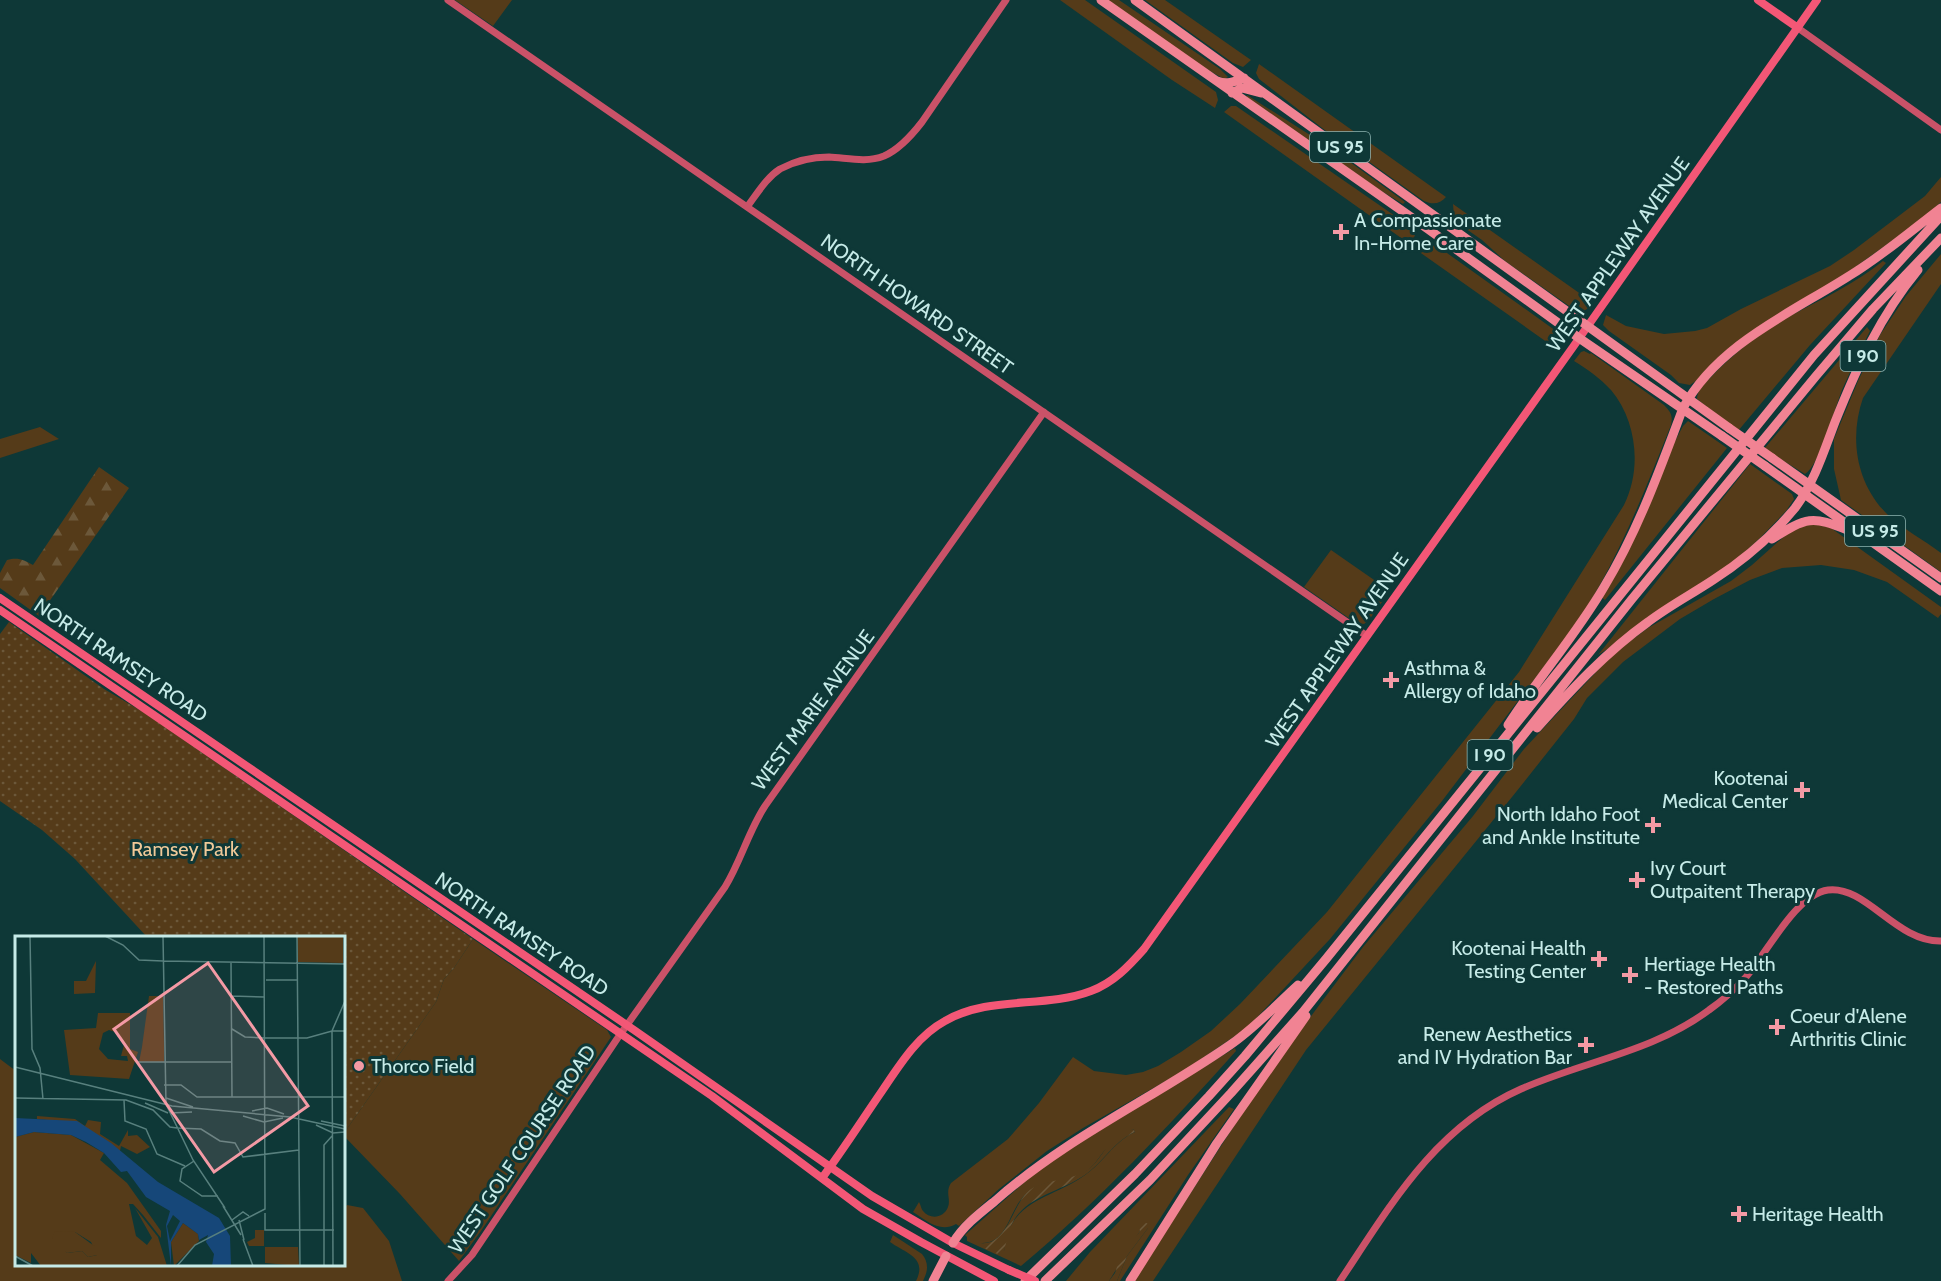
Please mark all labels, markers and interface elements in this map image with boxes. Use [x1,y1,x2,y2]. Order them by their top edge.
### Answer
road number: US 95 [1310,132,1370,162]
street label: WEST APPLEWAY AVENUE [1542,152,1694,356]
place label: A Compassionate In-Home Care [1354,208,1501,255]
marker: A Compassionate In-Home Care [1332,223,1350,241]
street label: NORTH HOWARD STREET [816,229,1018,380]
road number: I 90 [1840,341,1886,371]
road number: US 95 [1845,516,1905,546]
street label: WEST APPLEWAY AVENUE [1261,548,1413,752]
street label: NORTH RAMSEY ROAD [30,593,212,727]
street label: WEST MARIE AVENUE [747,625,879,795]
place label: Asthma & Allergy of Idaho [1404,656,1536,703]
marker: Asthma & Allergy of Idaho [1382,671,1400,689]
road number: I 90 [1468,740,1512,770]
place label: Kootenai Medical Center [1662,766,1789,813]
marker: Kootenai Medical Center [1793,781,1811,799]
place label: North Idaho Foot and Ankle Institute [1482,802,1640,849]
marker: North Idaho Foot and Ankle Institute [1644,816,1662,834]
park label: Ramsey Park [131,837,239,861]
place label: Ivy Court Outpaitent Therapy [1650,856,1815,903]
street label: NORTH RAMSEY ROAD [431,867,613,1001]
marker: Ivy Court Outpaitent Therapy [1628,871,1646,889]
inset map [15,936,345,1266]
place label: Kootenai Health Testing Center [1451,936,1587,983]
marker: Kootenai Health Testing Center [1590,950,1608,968]
place label: Hertiage Health - Restored Paths [1644,952,1783,999]
marker: Hertiage Health - Restored Paths [1621,966,1639,984]
place label: Coeur d'Alene Arthritis Clinic [1790,1004,1907,1051]
marker: Coeur d'Alene Arthritis Clinic [1768,1018,1786,1036]
place label: Renew Aesthetics and IV Hydration Bar [1398,1022,1573,1069]
marker: Renew Aesthetics and IV Hydration Bar [1577,1036,1595,1054]
street label: WEST GOLF COURSE ROAD [443,1040,601,1258]
place label: Thorco Field [371,1054,474,1078]
marker: Thorco Field [352,1059,366,1073]
place label: Heritage Health [1752,1202,1884,1226]
marker: Heritage Health [1730,1205,1748,1223]

